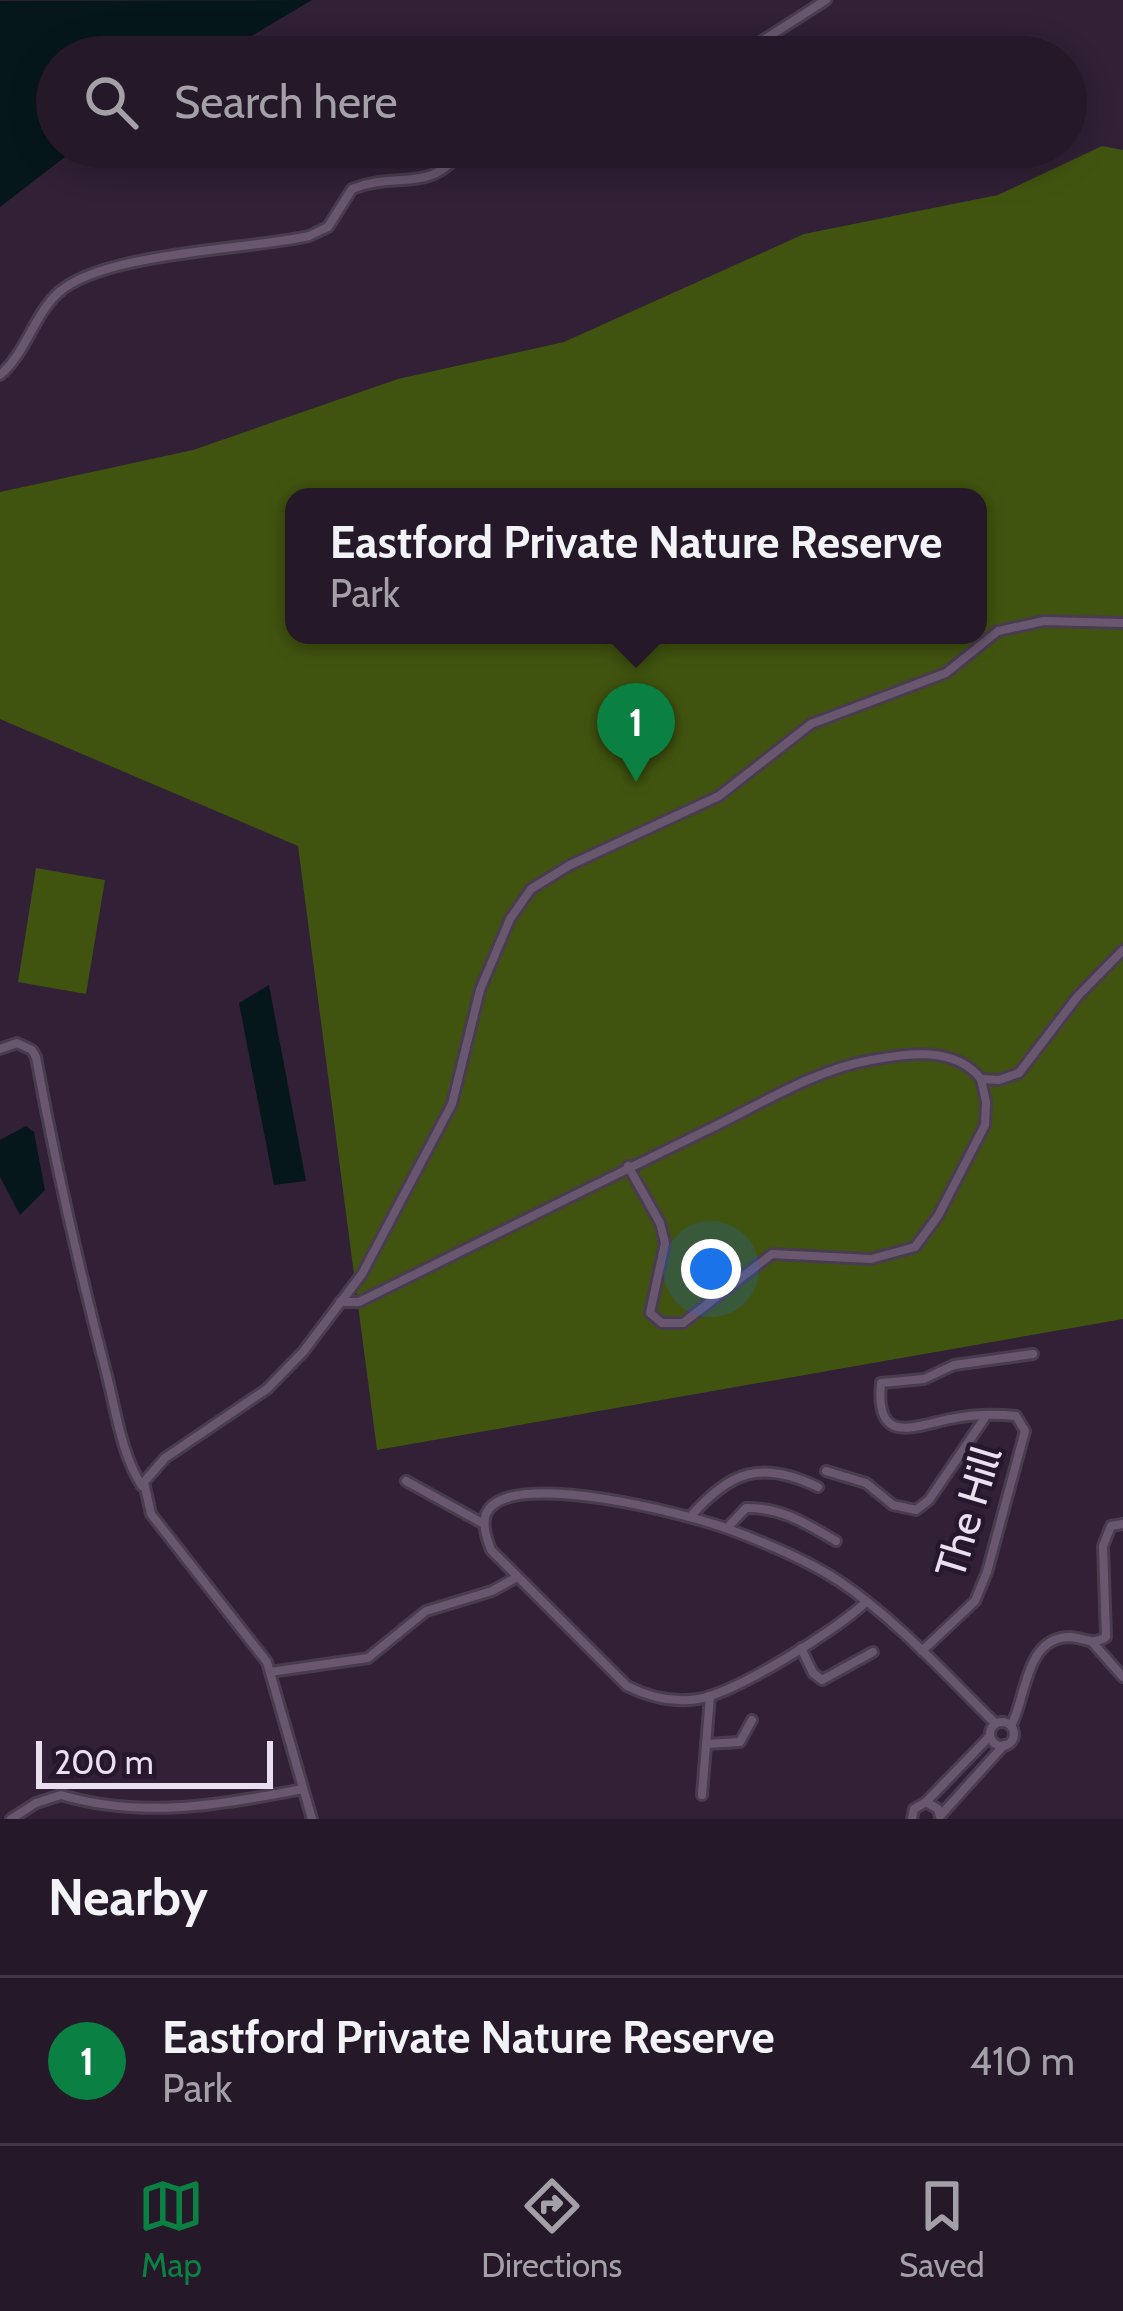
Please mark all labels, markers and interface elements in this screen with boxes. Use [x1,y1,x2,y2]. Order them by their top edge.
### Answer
search box [36,36,1087,168]
icon: search [78,69,144,135]
text: Search here [174,75,398,129]
popup [285,488,987,644]
text: Eastford Private Nature Reserve [330,515,942,569]
text: Park [330,569,400,617]
pin: 1 [597,683,675,782]
your location [681,1239,741,1299]
street label: The Hill [924,1440,1012,1584]
scale bar [36,1735,273,1788]
text: 200 m [54,1742,154,1782]
text: Nearby [48,1866,208,1928]
text: Eastford Private Nature Reserve [162,2010,775,2064]
text: 1 [80,2037,94,2085]
text: 410 m [970,2037,1075,2085]
text: Park [162,2064,232,2112]
tab: Map [138,2173,204,2285]
tab: Directions [481,2173,622,2285]
tab: Saved [899,2173,985,2285]

